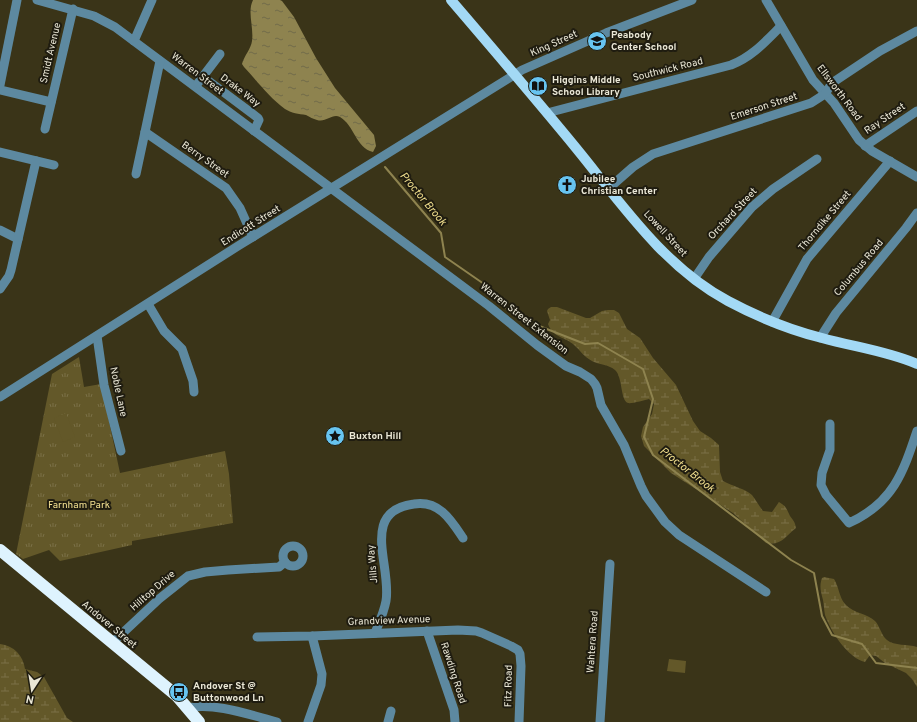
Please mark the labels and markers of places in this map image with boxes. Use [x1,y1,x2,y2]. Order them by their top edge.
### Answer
place label: Peabody Center School [611,29,677,54]
school or university icon: Peabody Center School [586,30,608,52]
place label: Higgins Middle School Library [552,74,621,99]
library icon: Higgins Middle School Library [527,75,549,97]
place label: Jubilee Christian Center [581,173,658,198]
church icon: Jubilee Christian Center [556,174,578,196]
place icon: Buxton Hill [324,425,346,447]
place label: Buxton Hill [349,430,401,443]
place label: Andover St @ Buttonwood Ln [193,680,264,705]
bus stop icon: Andover St @ Buttonwood Ln [168,681,190,703]

